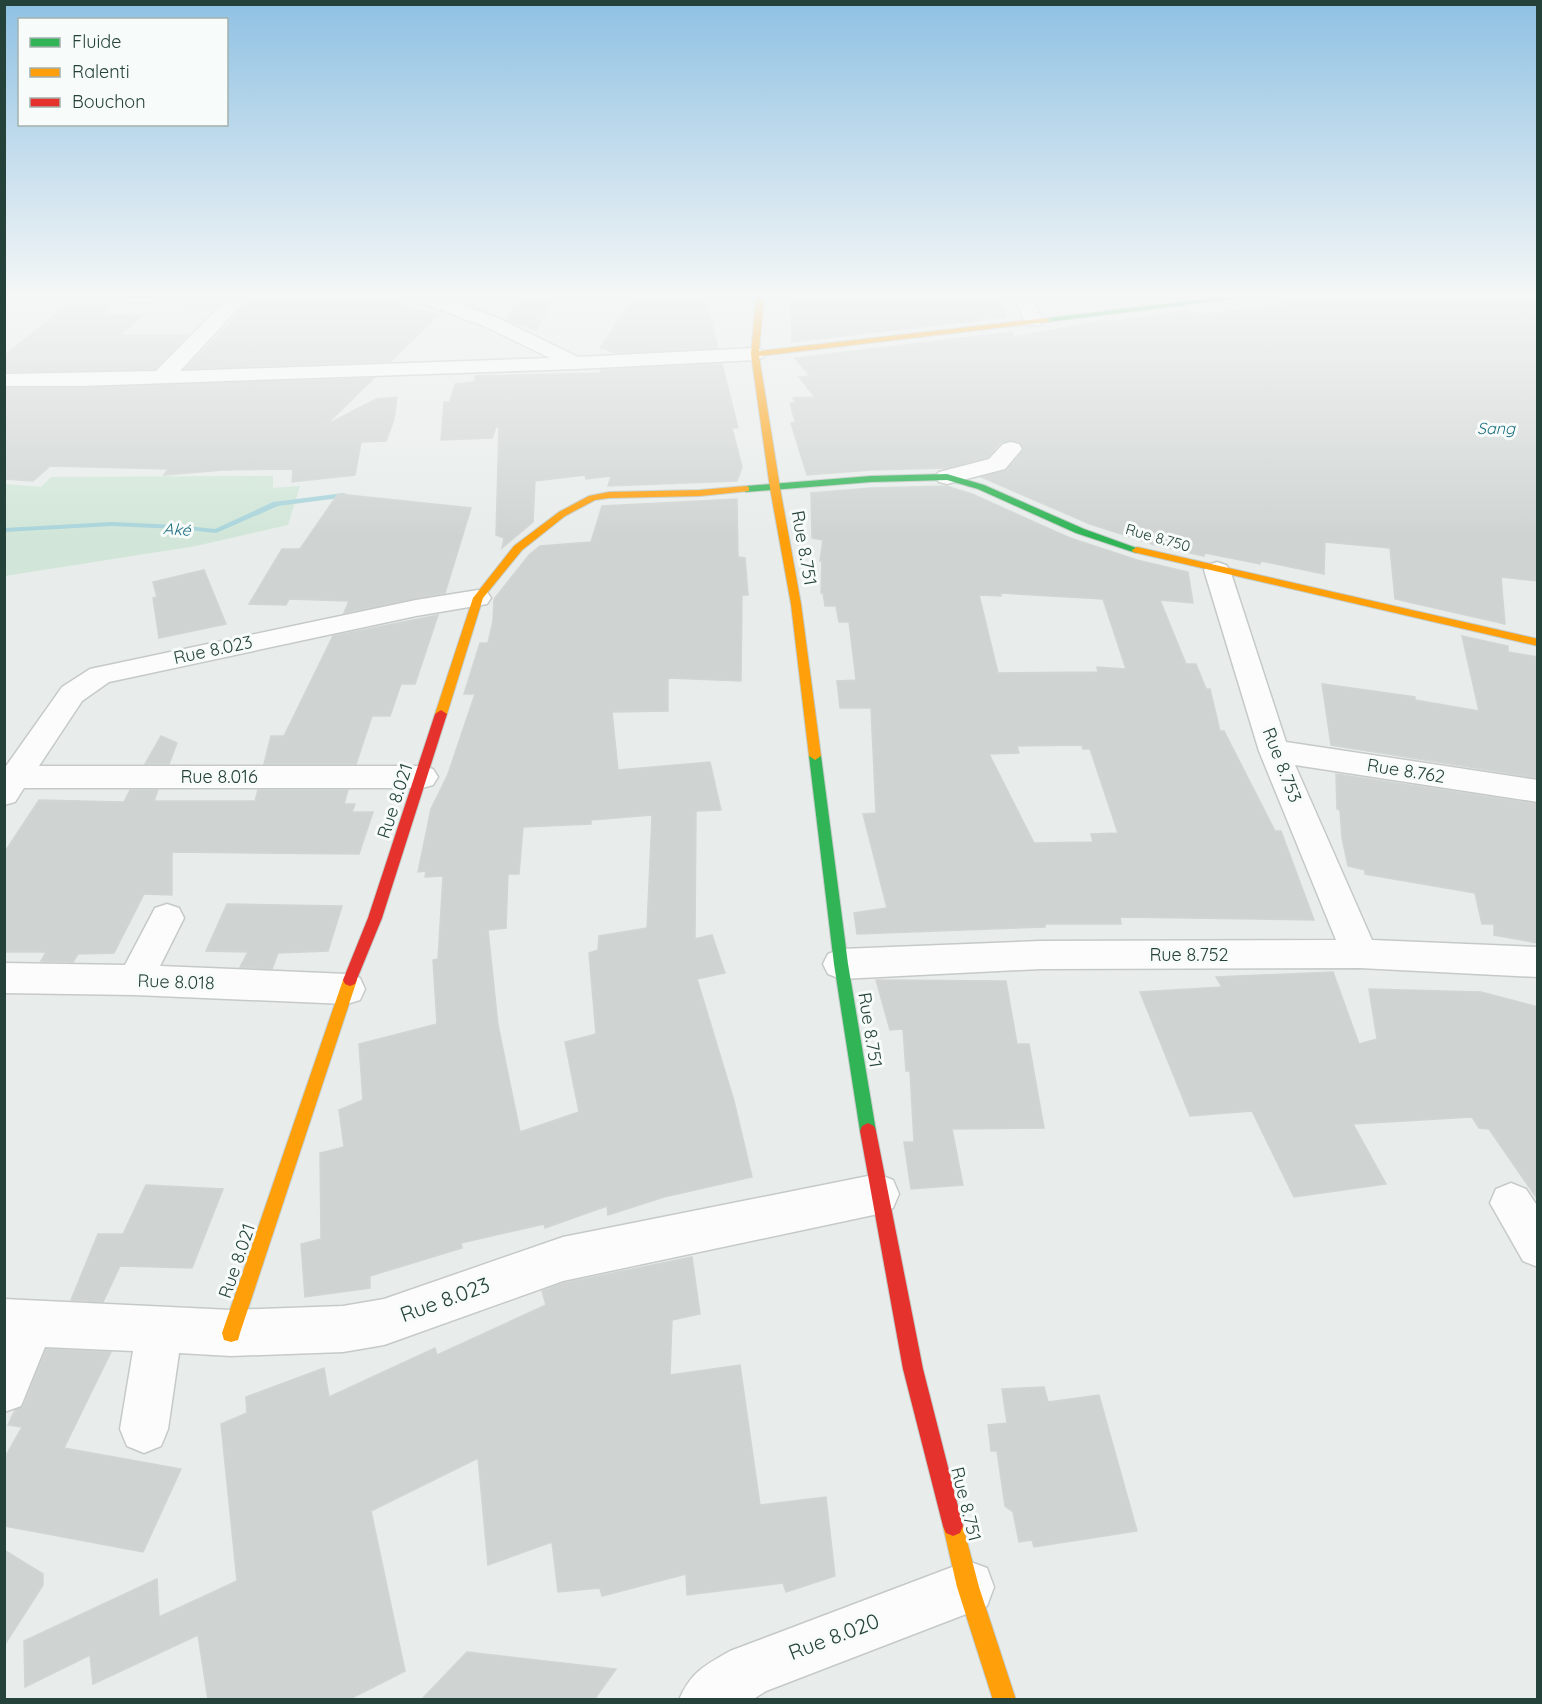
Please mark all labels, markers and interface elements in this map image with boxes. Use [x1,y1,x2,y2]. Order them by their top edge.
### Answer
legend [18,18,228,126]
text: Fluide [72,30,121,53]
text: Ralenti [72,60,130,83]
text: Bouchon [72,90,146,113]
water label: Sang [1477,418,1516,438]
street label: Rue 8.751 [787,509,822,587]
water label: Aké [163,518,192,540]
street label: Rue 8.750 [1123,519,1193,556]
street label: Rue 8.023 [171,630,255,669]
street label: Rue 8.753 [1258,724,1307,806]
street label: Rue 8.762 [1365,753,1447,788]
street label: Rue 8.021 [372,760,417,841]
street label: Rue 8.016 [180,765,258,788]
street label: Rue 8.752 [1149,943,1229,966]
street label: Rue 8.018 [137,969,215,994]
street label: Rue 8.751 [853,991,888,1069]
street label: Rue 8.021 [213,1220,260,1301]
street label: Rue 8.023 [396,1271,493,1327]
street label: Rue 8.751 [946,1464,987,1543]
street label: Rue 8.020 [785,1607,883,1665]

